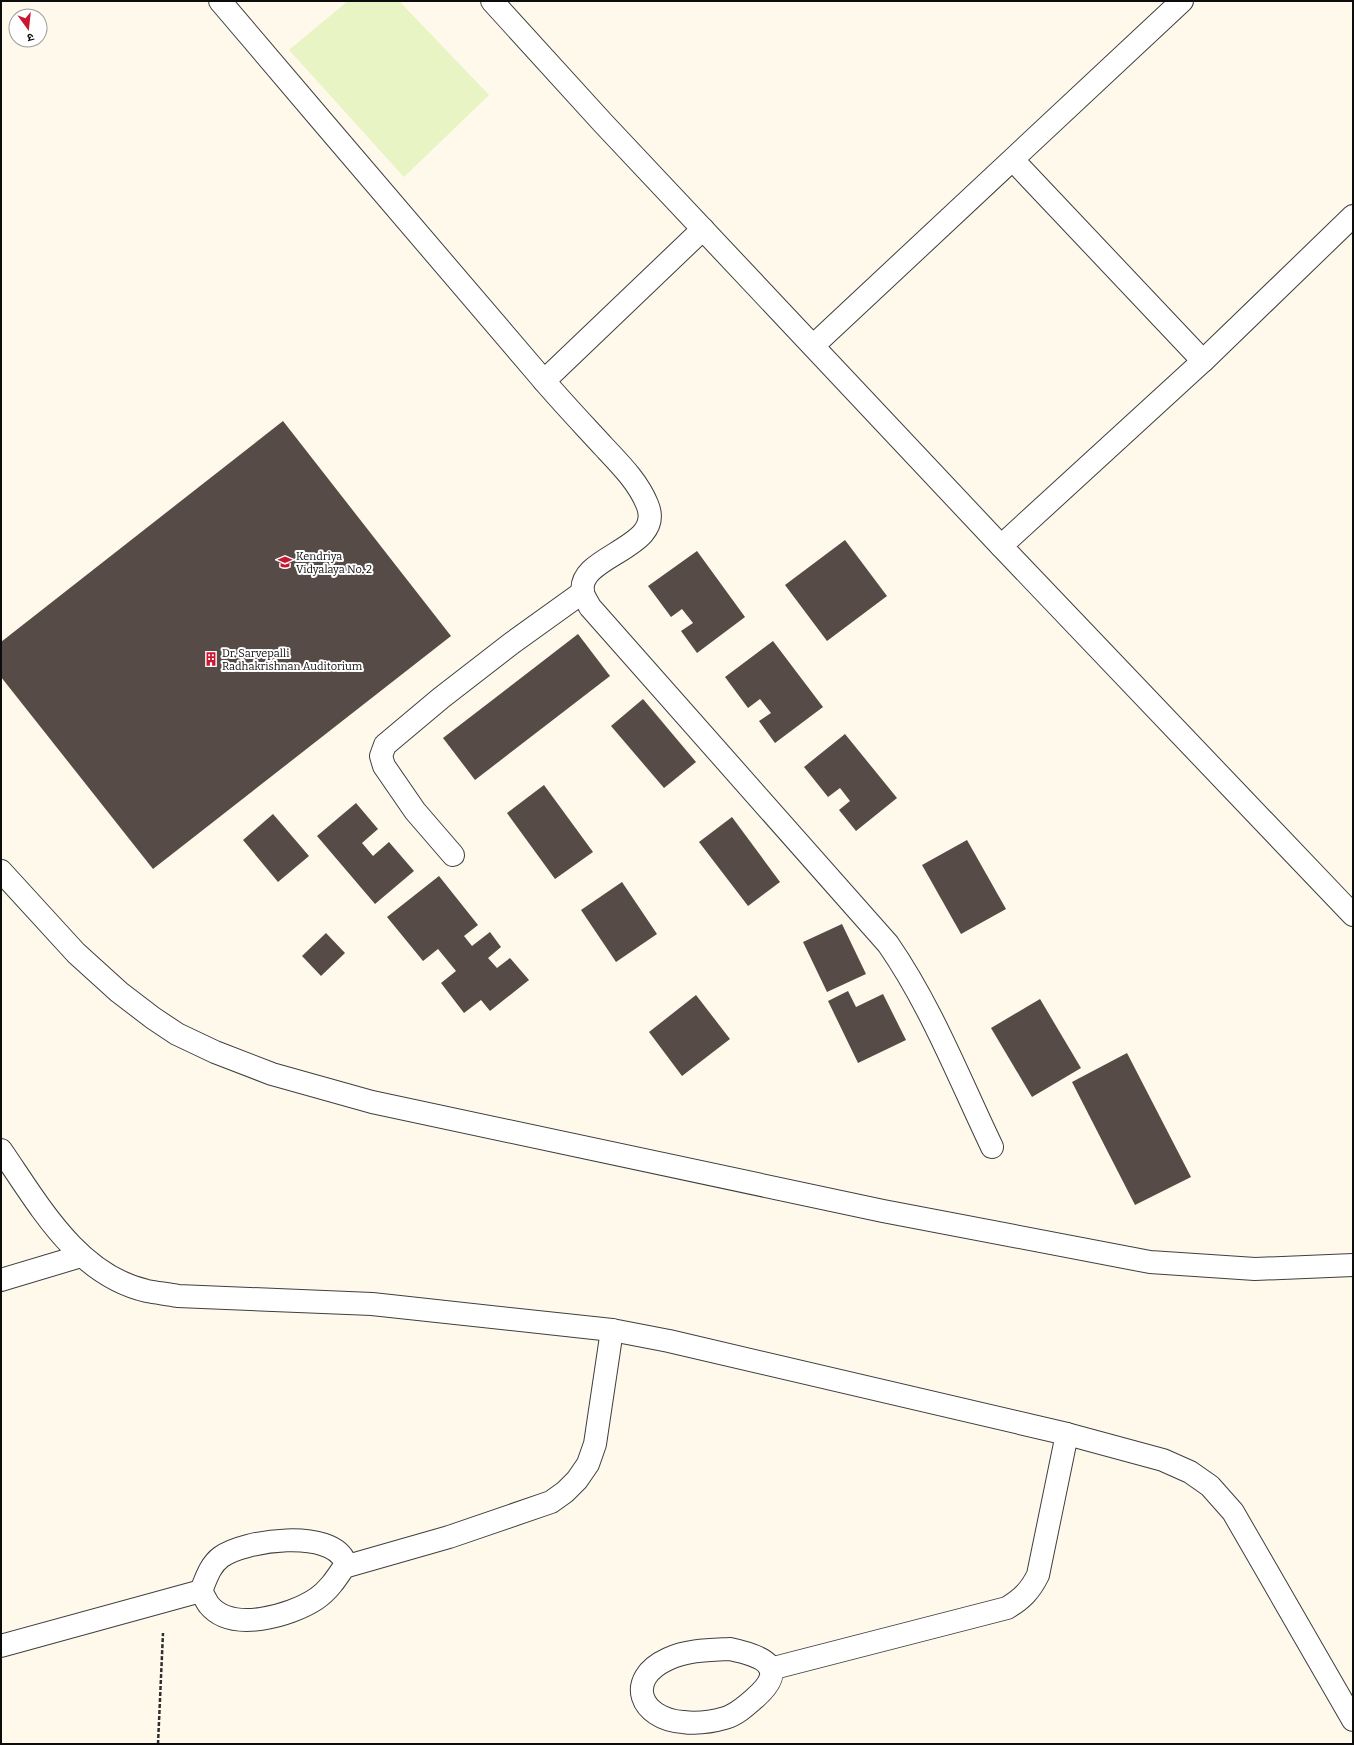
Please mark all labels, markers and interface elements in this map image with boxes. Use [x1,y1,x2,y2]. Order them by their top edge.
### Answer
north arrow [8,8,48,48]
text: उ [25,30,35,44]
place label: Kendriya Vidyalaya No. 2 [296,550,372,576]
school or university icon: Kendriya Vidyalaya No. 2 [277,554,293,570]
place label: Dr. Sarvepalli Radhakrishnan Auditorium [222,647,363,673]
building icon: Dr. Sarvepalli Radhakrishnan Auditorium [203,651,219,667]

